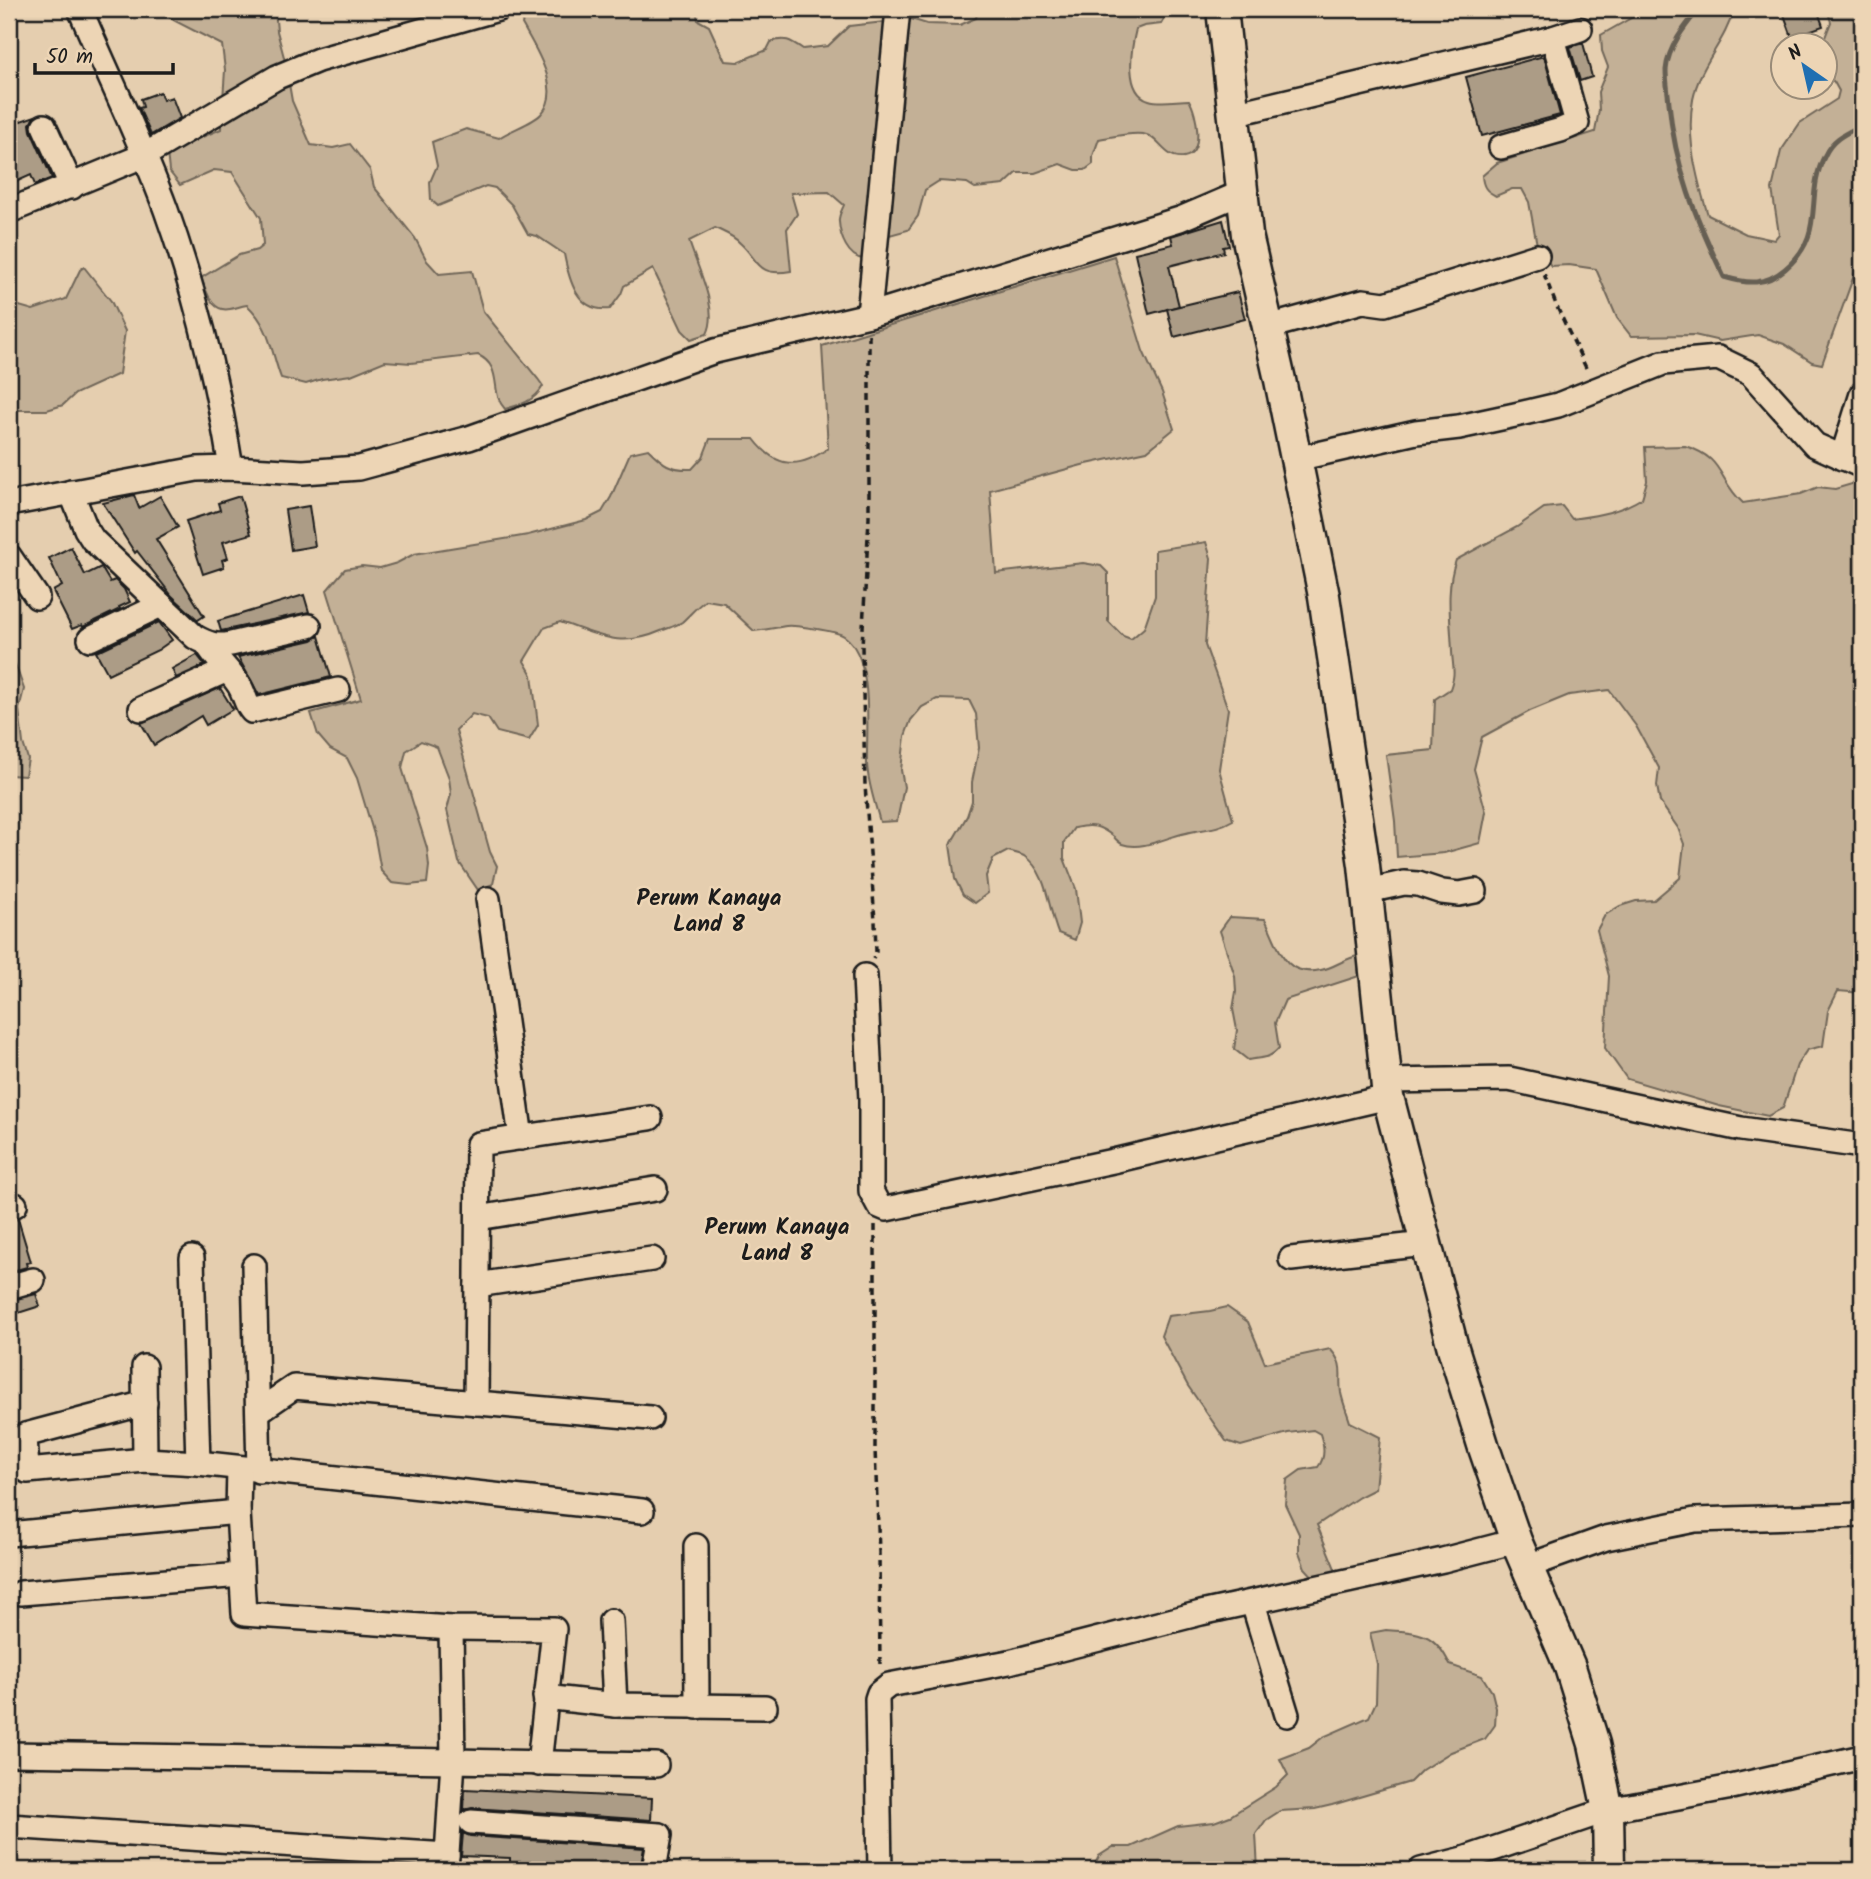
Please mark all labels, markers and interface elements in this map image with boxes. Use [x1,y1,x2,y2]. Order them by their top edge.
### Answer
scale bar [35,32,173,76]
north arrow [1770,32,1840,102]
text: N [1782,38,1809,69]
text: 50 m [46,41,93,74]
district label: Perum Kanaya Land 8 [637,881,782,943]
district label: Perum Kanaya Land 8 [705,1210,850,1272]

